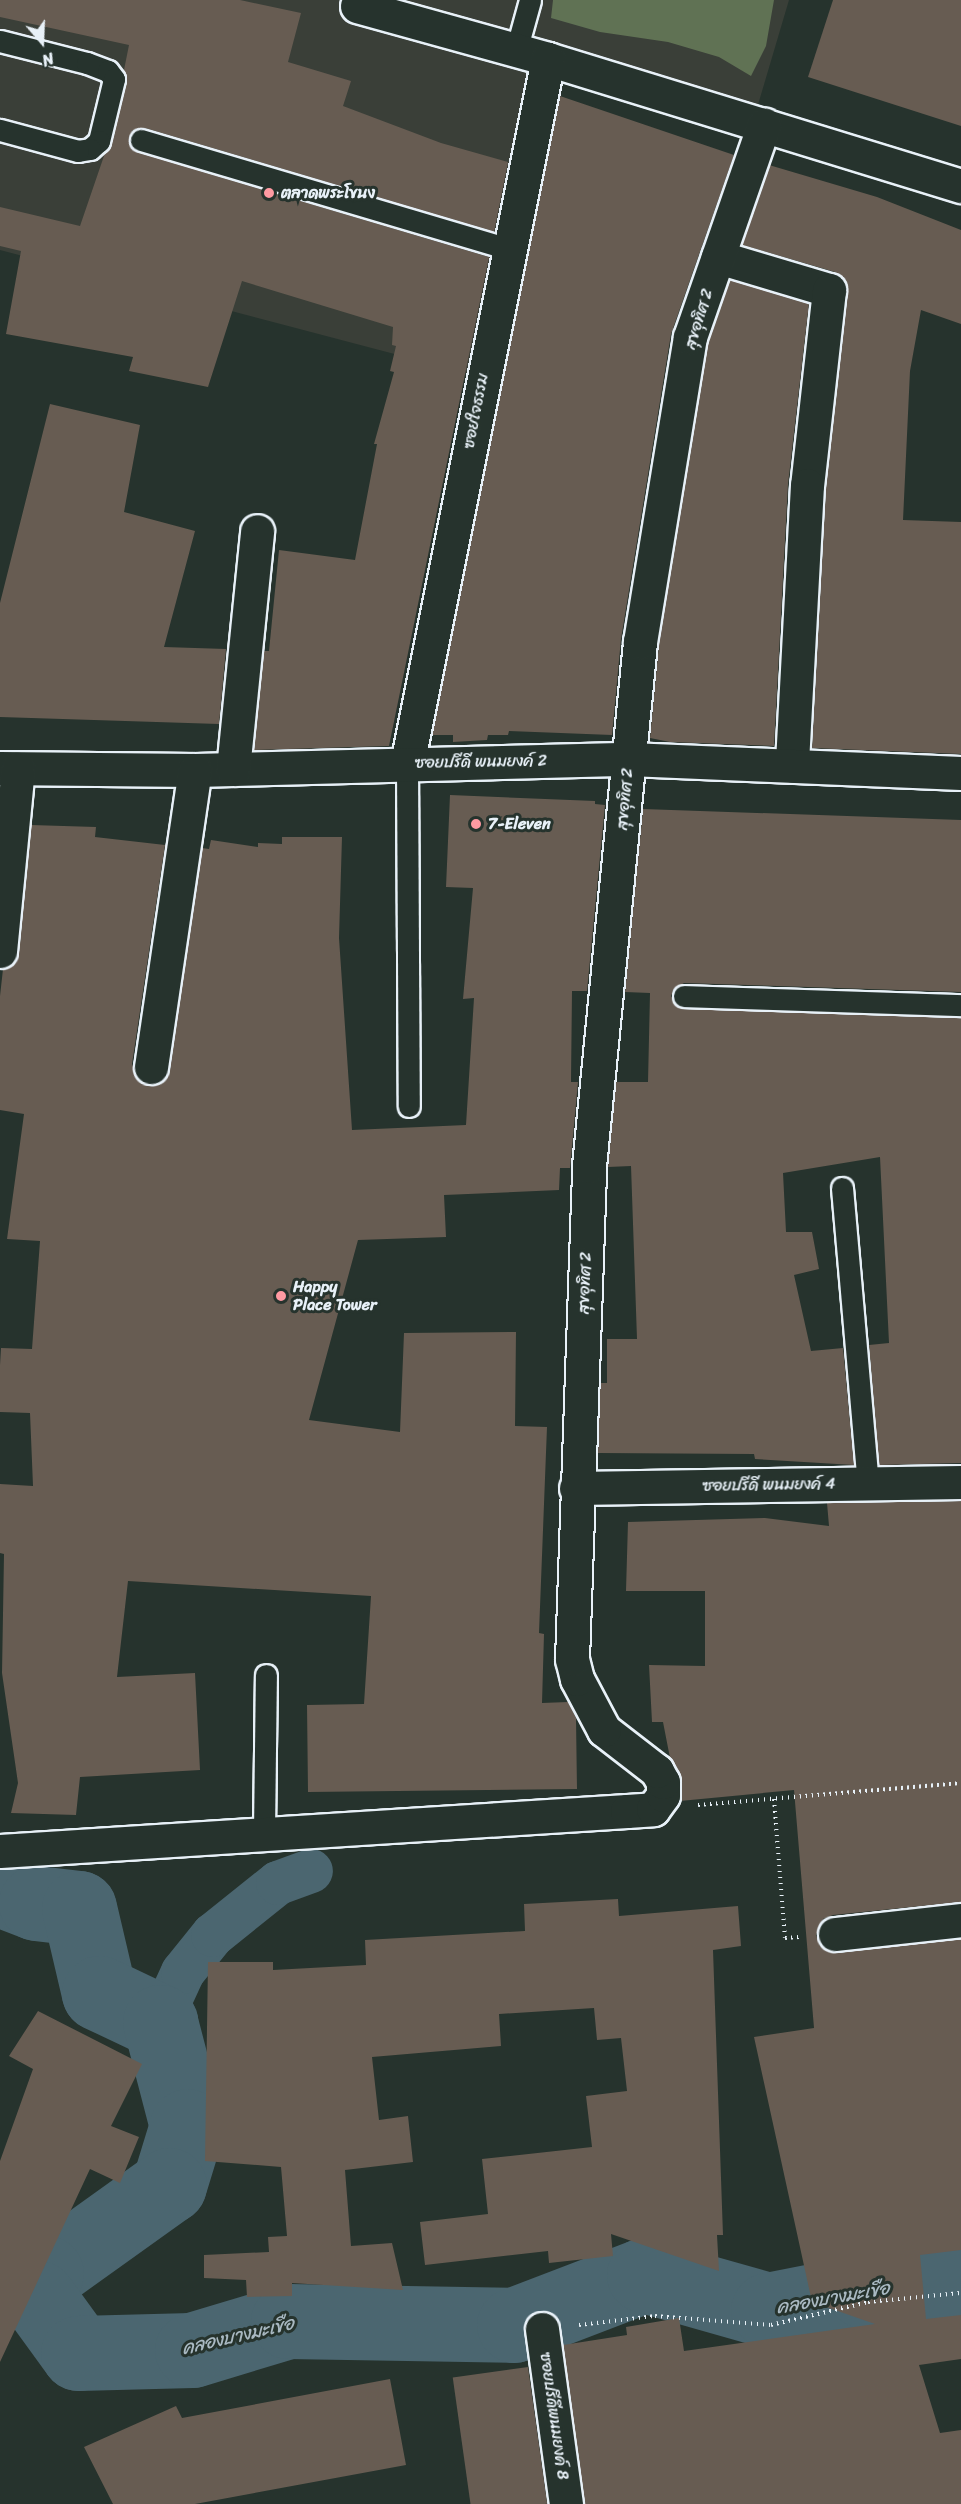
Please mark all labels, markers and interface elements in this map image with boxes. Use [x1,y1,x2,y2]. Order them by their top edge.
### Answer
north arrow [12,12,72,72]
text: N [38,44,58,75]
place label: ตลาดพระโขนง [281,183,375,203]
marker: ตลาดพระโขนง [262,186,276,200]
street label: สุขอุทิศ 2 [681,287,717,351]
street label: ซอยใจธรรม [459,372,493,450]
street label: ซอยปรีดี พนมยงค์ 2 [415,751,547,773]
street label: สุขอุทิศ 2 [613,767,637,831]
place label: 7-Eleven [488,814,551,834]
marker: 7-Eleven [469,817,483,831]
street label: สุขอุทิศ 2 [574,1252,596,1314]
place label: Happy Place Tower [293,1277,377,1315]
marker: Happy Place Tower [274,1289,288,1303]
street label: ซอยปรีดี พนมยงค์ 4 [702,1474,836,1496]
water label: คลองบางมะเขือ [775,2277,891,2319]
water label: คลองบางมะเขือ [180,2313,296,2359]
street label: ซอยปรีดีพนมยงค์ 8 [536,2351,572,2481]

